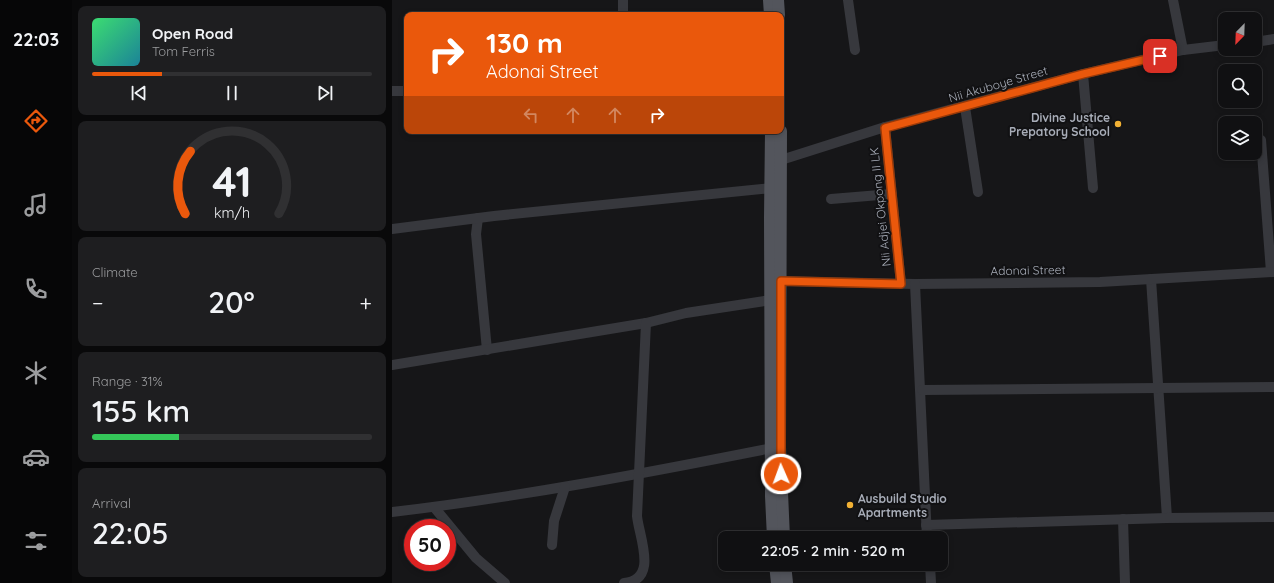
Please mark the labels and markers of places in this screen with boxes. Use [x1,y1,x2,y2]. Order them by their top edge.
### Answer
pin [1143,39,1177,73]
place label: Divine Justice Prepatory School [1009,110,1110,139]
marker: Divine Justice Prepatory School [1113,119,1123,129]
place label: Ausbuild Studio Apartments [858,491,947,520]
marker: Ausbuild Studio Apartments [845,500,855,510]

